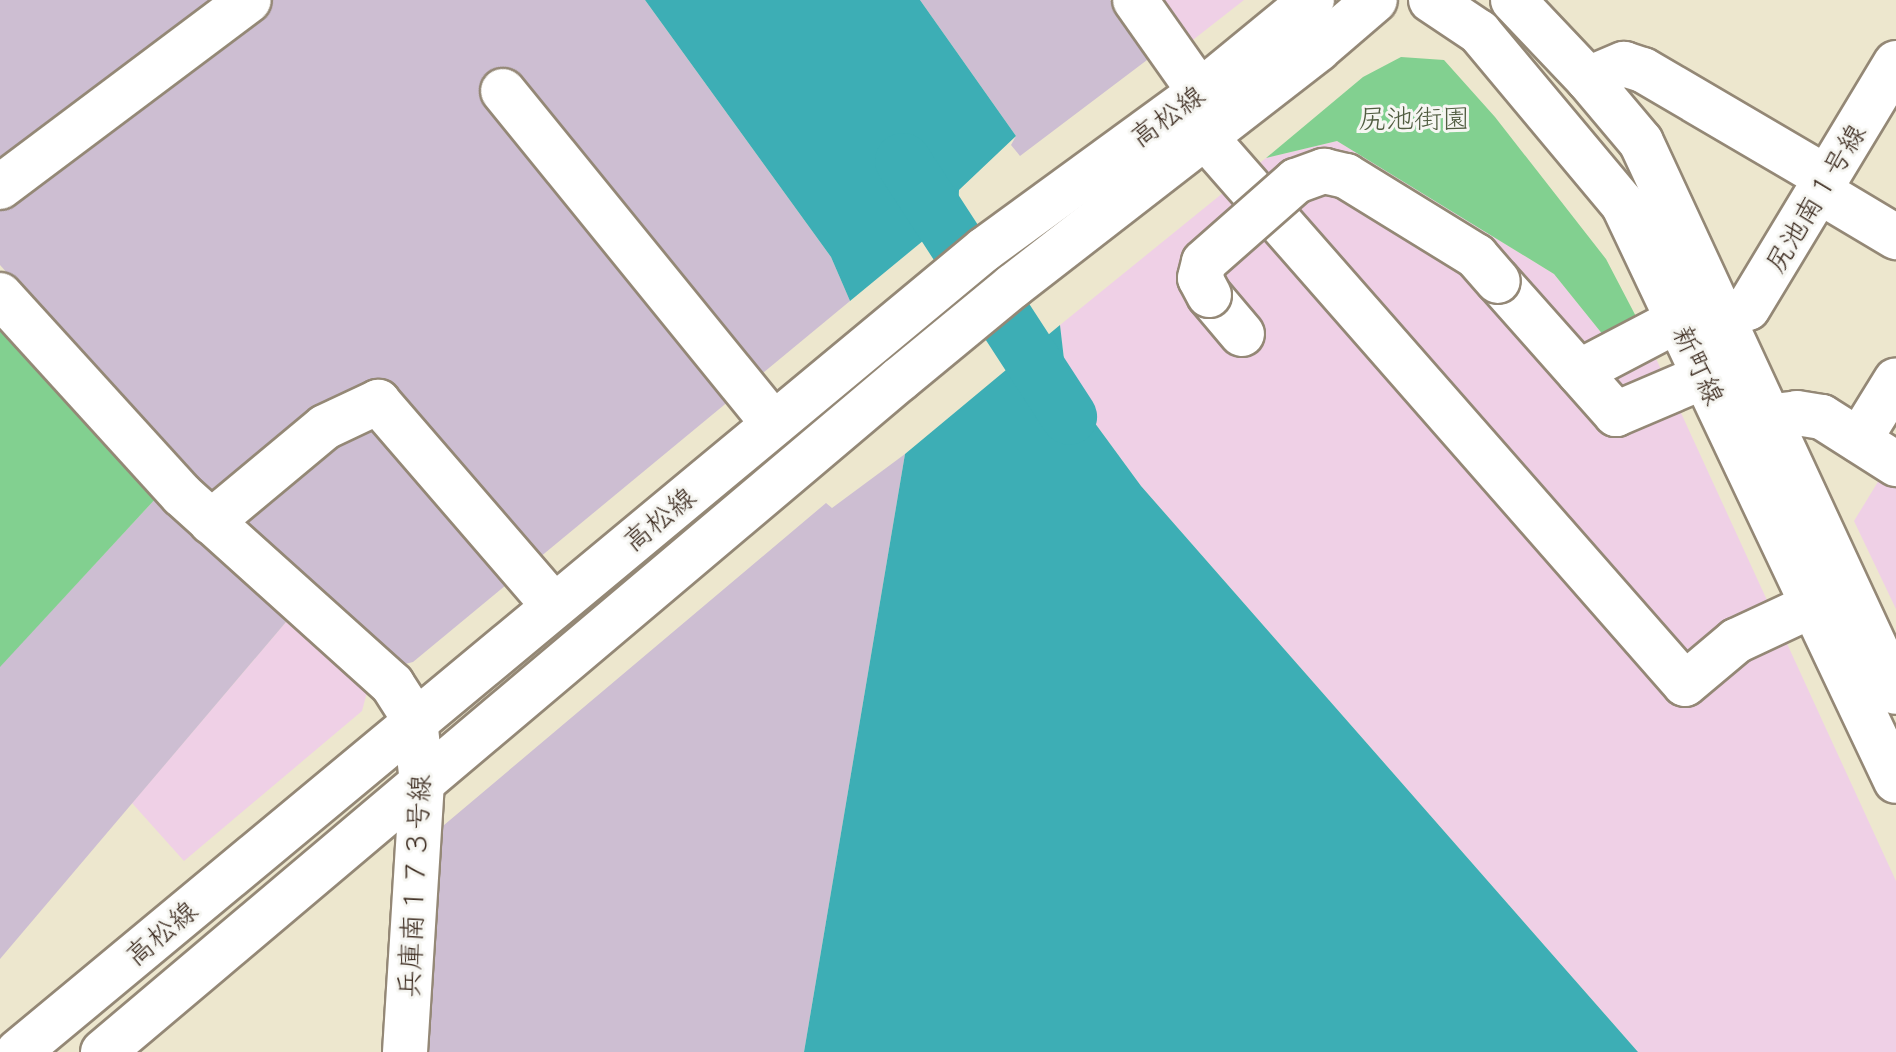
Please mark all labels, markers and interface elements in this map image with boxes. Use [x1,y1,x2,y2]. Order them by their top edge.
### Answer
street label: 高松線 [1123,78,1211,154]
park label: 尻池街園 [1358,101,1470,135]
street label: 尻池南１号線 [1757,117,1873,279]
street label: 新町線 [1666,320,1732,410]
street label: 高松線 [616,480,702,558]
street label: 兵庫南１７３号線 [391,773,437,999]
street label: 高松線 [118,893,204,973]

